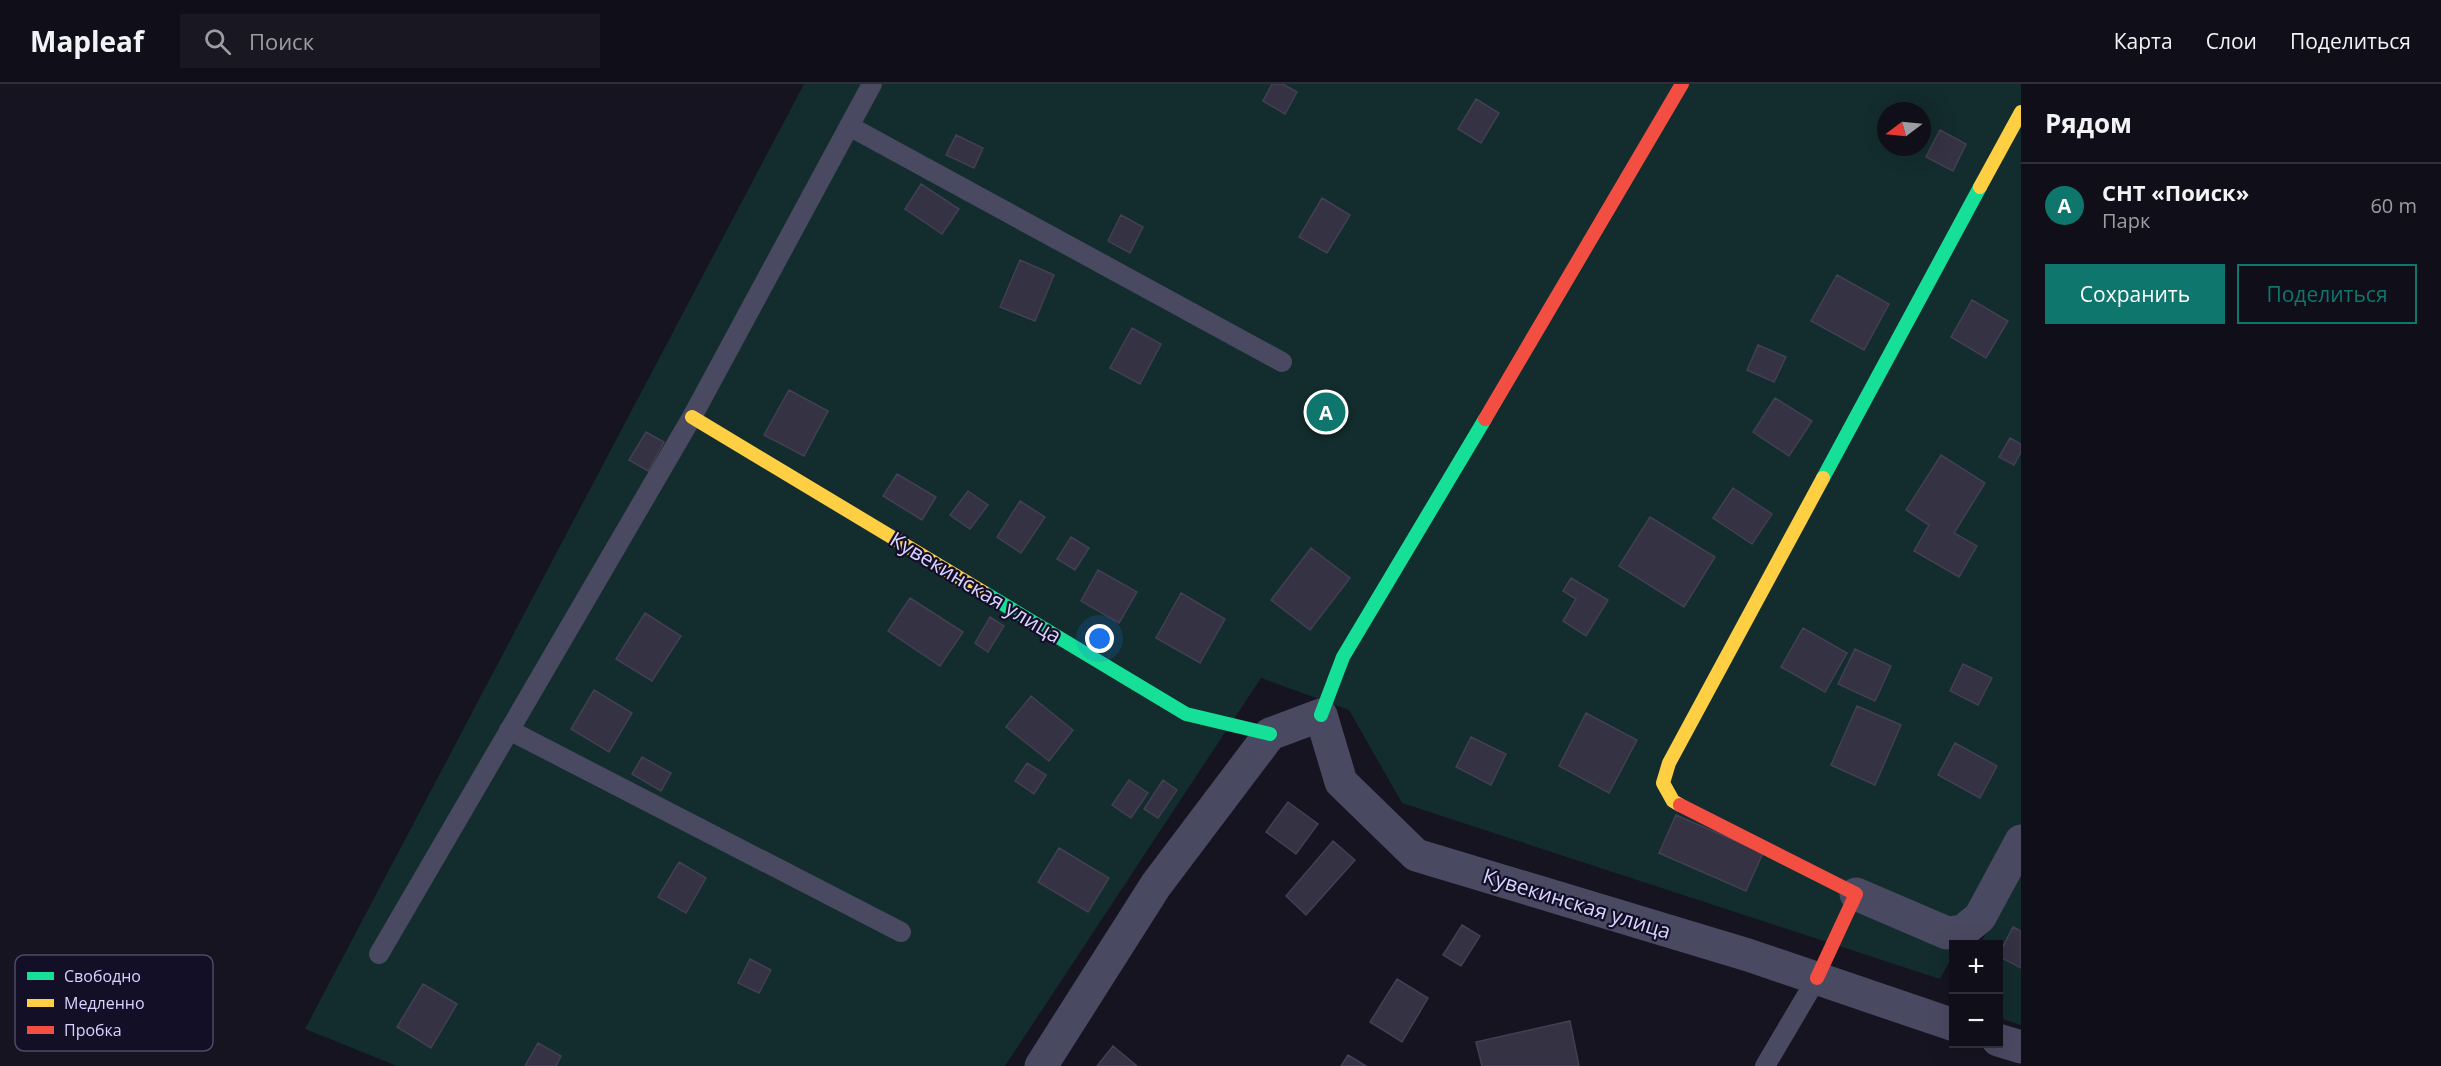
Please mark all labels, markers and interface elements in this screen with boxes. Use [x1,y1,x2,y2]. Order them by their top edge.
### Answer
search box [180,14,600,68]
text: Mapleaf [30,22,144,60]
icon: search [201,25,234,58]
text: Поиск [249,26,314,56]
text: Карта [2114,27,2173,55]
text: Слои [2206,27,2257,55]
text: Поделиться [2290,27,2411,55]
north arrow [1877,102,1931,156]
text: Рядом [2045,105,2132,141]
text: СНТ «Поиск» [2102,177,2249,207]
text: A [2058,192,2071,219]
text: 60 m [2370,192,2417,219]
text: Парк [2102,207,2150,234]
button: Сохранить [2045,264,2225,324]
button: Поделиться [2237,264,2417,324]
pin: A [1306,390,1346,434]
street label: Кувекинская улица [885,525,1067,649]
your location [1085,624,1114,653]
street label: Кувекинская улица [1480,861,1674,945]
map controls [1949,940,2003,1048]
button: + [1949,940,2003,994]
legend [15,955,213,1051]
text: Свободно [64,965,141,987]
text: Медленно [64,992,145,1014]
button: − [1949,994,2003,1048]
text: Пробка [64,1019,122,1041]

